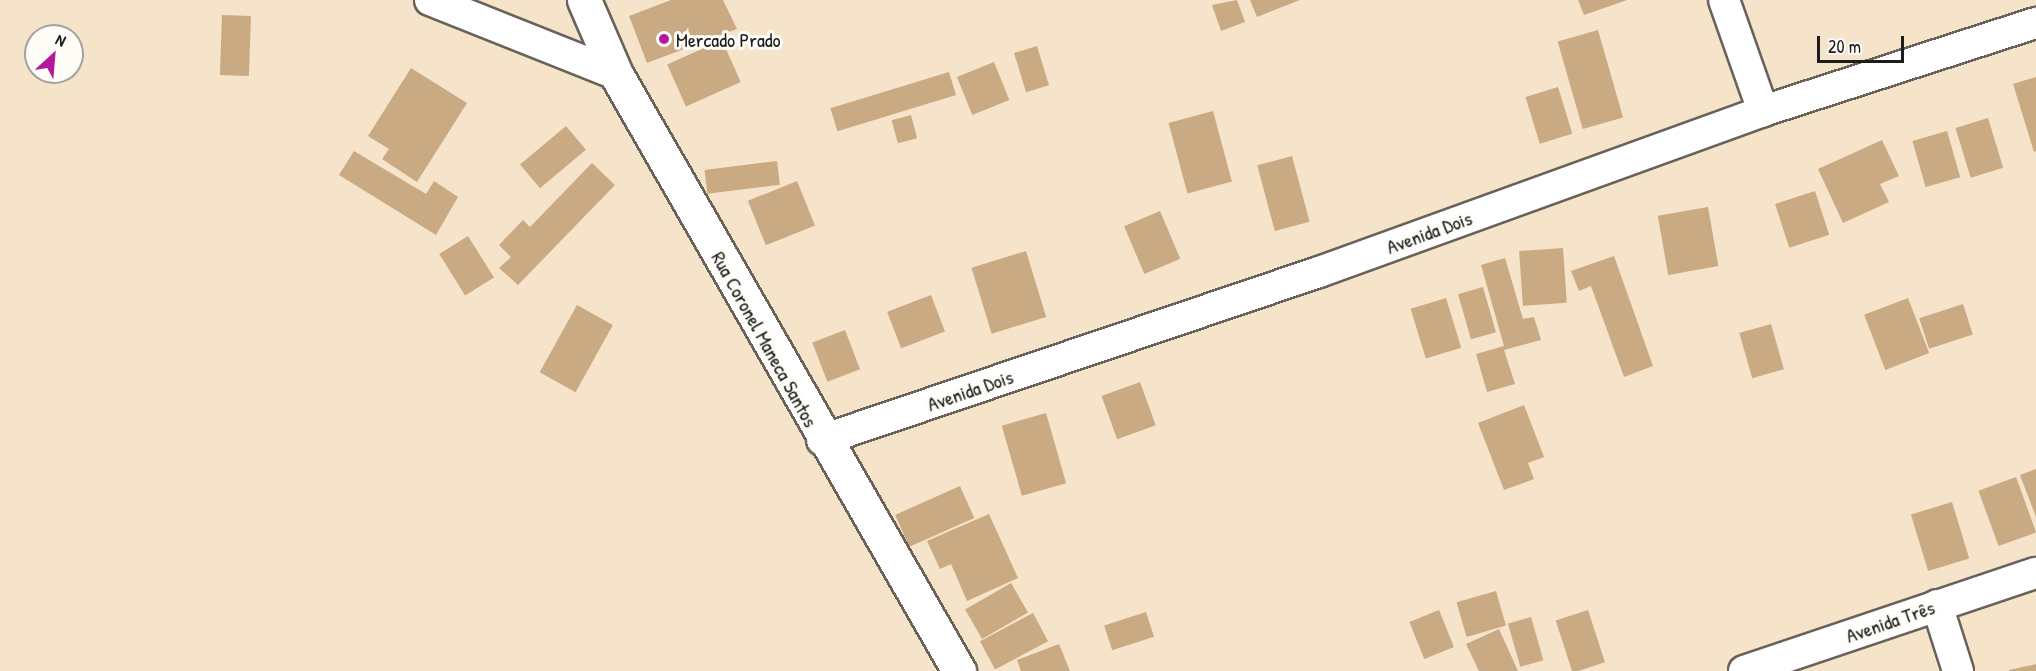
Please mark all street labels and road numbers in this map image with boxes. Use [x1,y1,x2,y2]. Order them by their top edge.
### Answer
street label: Avenida Dois [1383,205,1475,259]
street label: Rua Coronel Maneca Santos [707,247,823,431]
street label: Avenida Dois [924,364,1016,416]
street label: Avenida Três [1843,595,1937,647]

